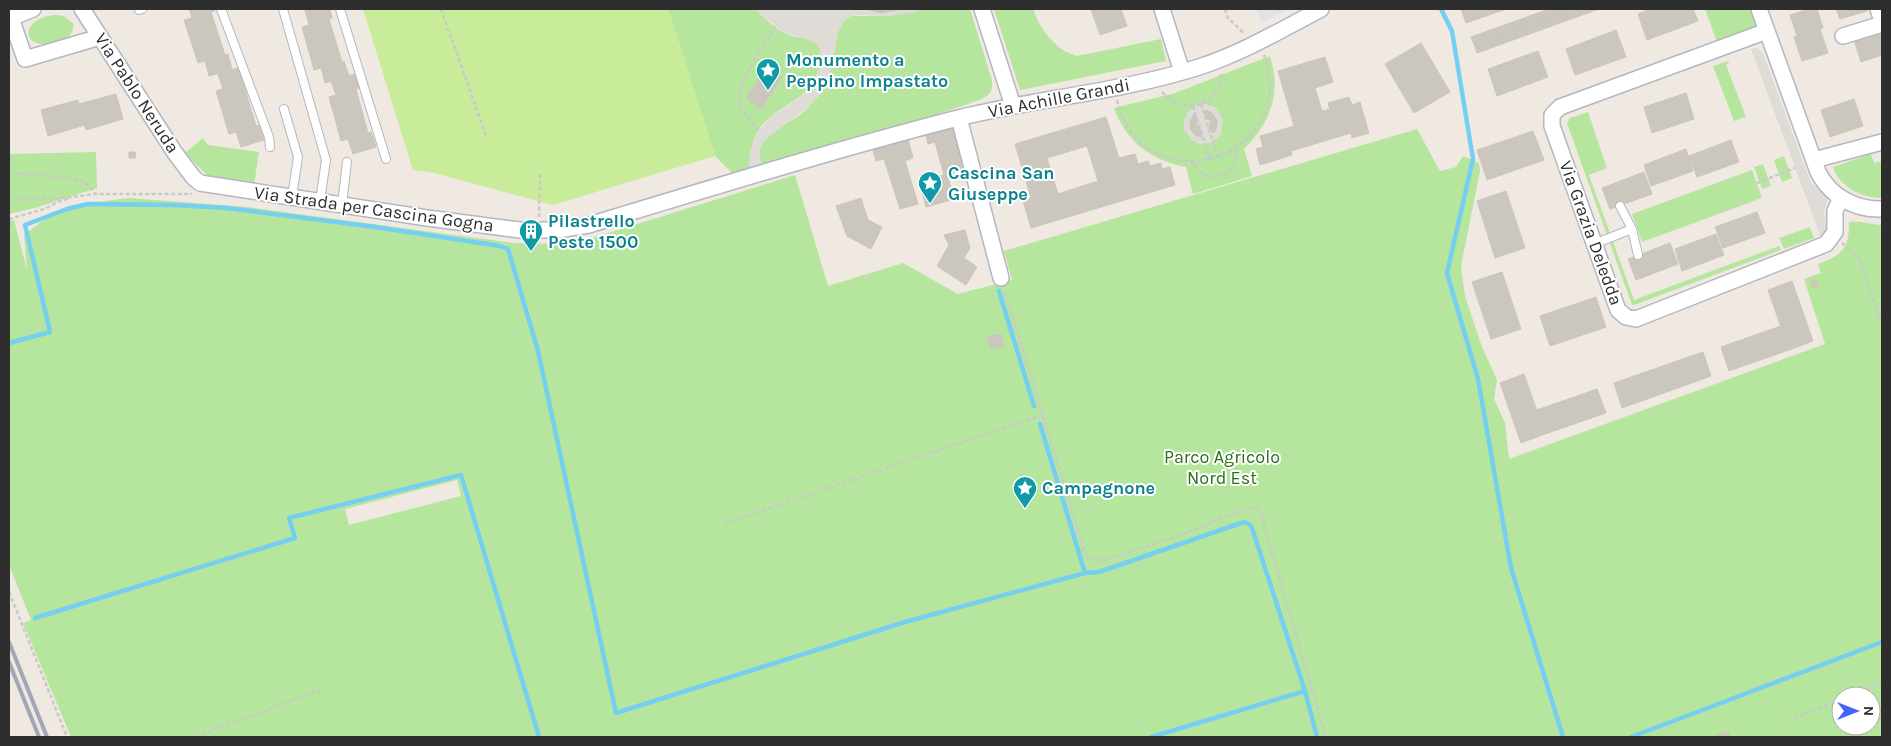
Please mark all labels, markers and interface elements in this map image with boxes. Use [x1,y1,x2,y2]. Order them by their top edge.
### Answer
street label: Via Pablo Neruda [90,29,184,157]
place label: Monumento a Peppino Impastato [786,49,948,92]
place icon: Monumento a Peppino Impastato [755,57,781,91]
street label: Via Achille Grandi [986,73,1132,123]
street label: Via Grazia Deledda [1555,158,1627,308]
place label: Cascina San Giuseppe [948,162,1054,205]
place icon: Cascina San Giuseppe [917,170,943,204]
street label: Via Strada per Cascina Gogna [253,181,495,237]
place label: Pilastrello Peste 1500 [548,210,638,253]
building icon: Pilastrello Peste 1500 [518,218,544,252]
park label: Parco Agricolo Nord Est [1164,446,1280,489]
place icon: Campagnone [1012,475,1038,509]
place label: Campagnone [1042,477,1155,499]
north arrow [1831,686,1881,736]
text: N [1860,706,1877,716]

